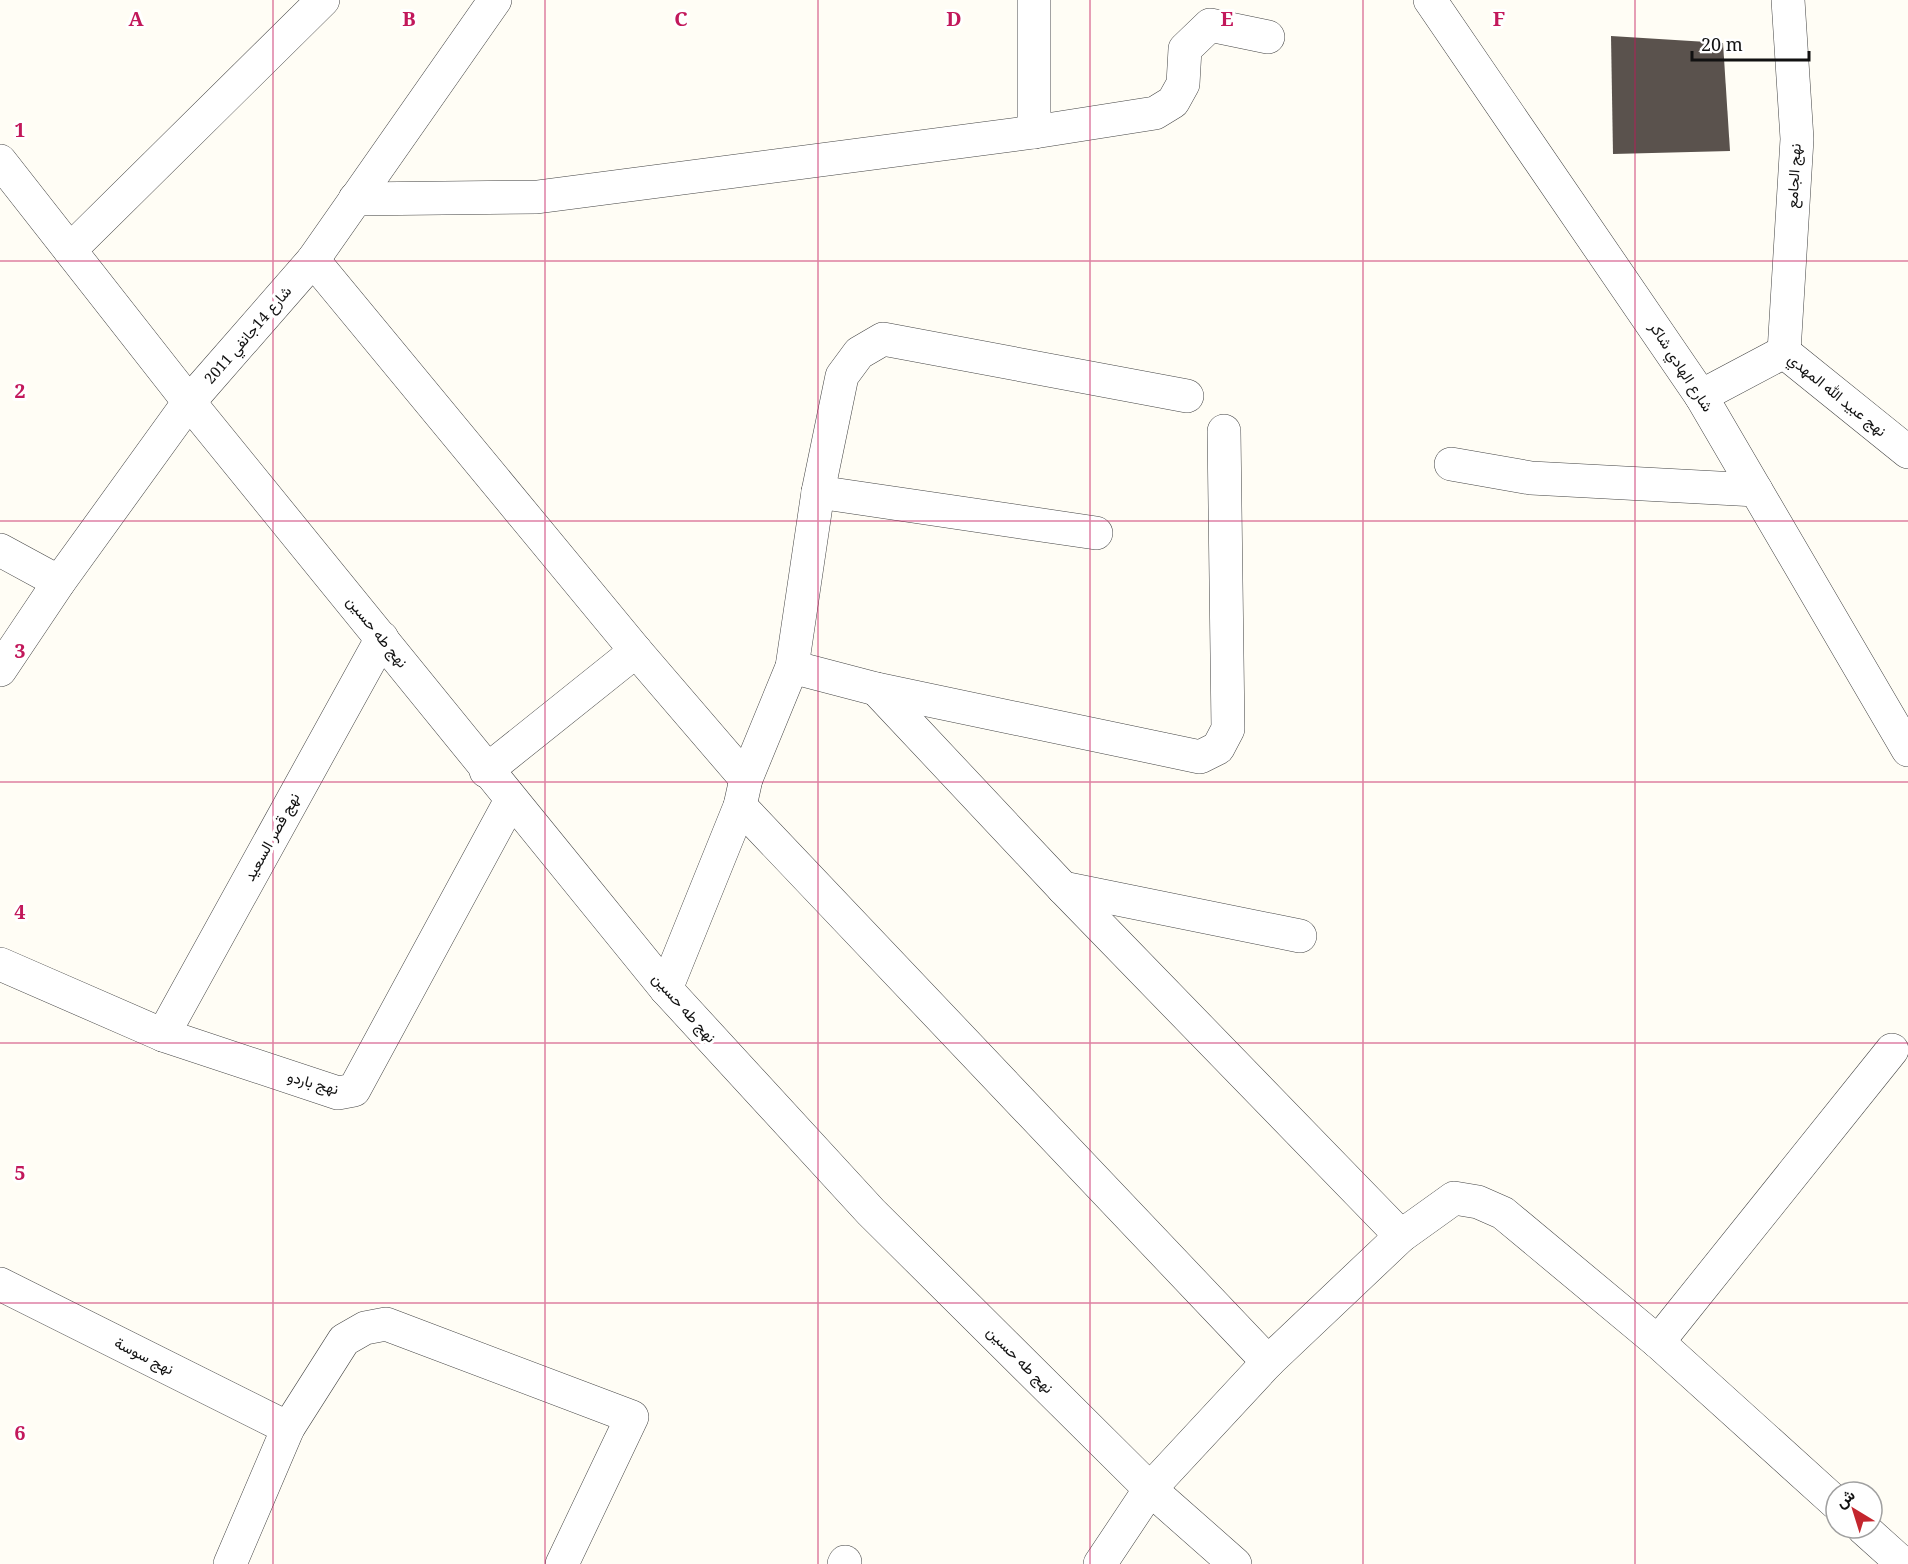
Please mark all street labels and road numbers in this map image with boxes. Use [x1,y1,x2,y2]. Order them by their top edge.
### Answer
street label: نهج الجامع [1781,143,1807,209]
street label: شارع 14جانفي 2011 [199,281,299,390]
street label: شارع الهادي شاكر [1641,317,1718,417]
street label: نهج عبيد الله المهدي [1782,348,1891,443]
street label: نهج طه حسين [341,591,413,673]
street label: نهج قصر السعيد [239,789,305,885]
street label: نهج طه حسين [647,968,721,1048]
street label: نهج باردو [285,1066,341,1100]
street label: نهج طه حسين [981,1321,1059,1399]
street label: نهج سوسة [110,1332,178,1380]

